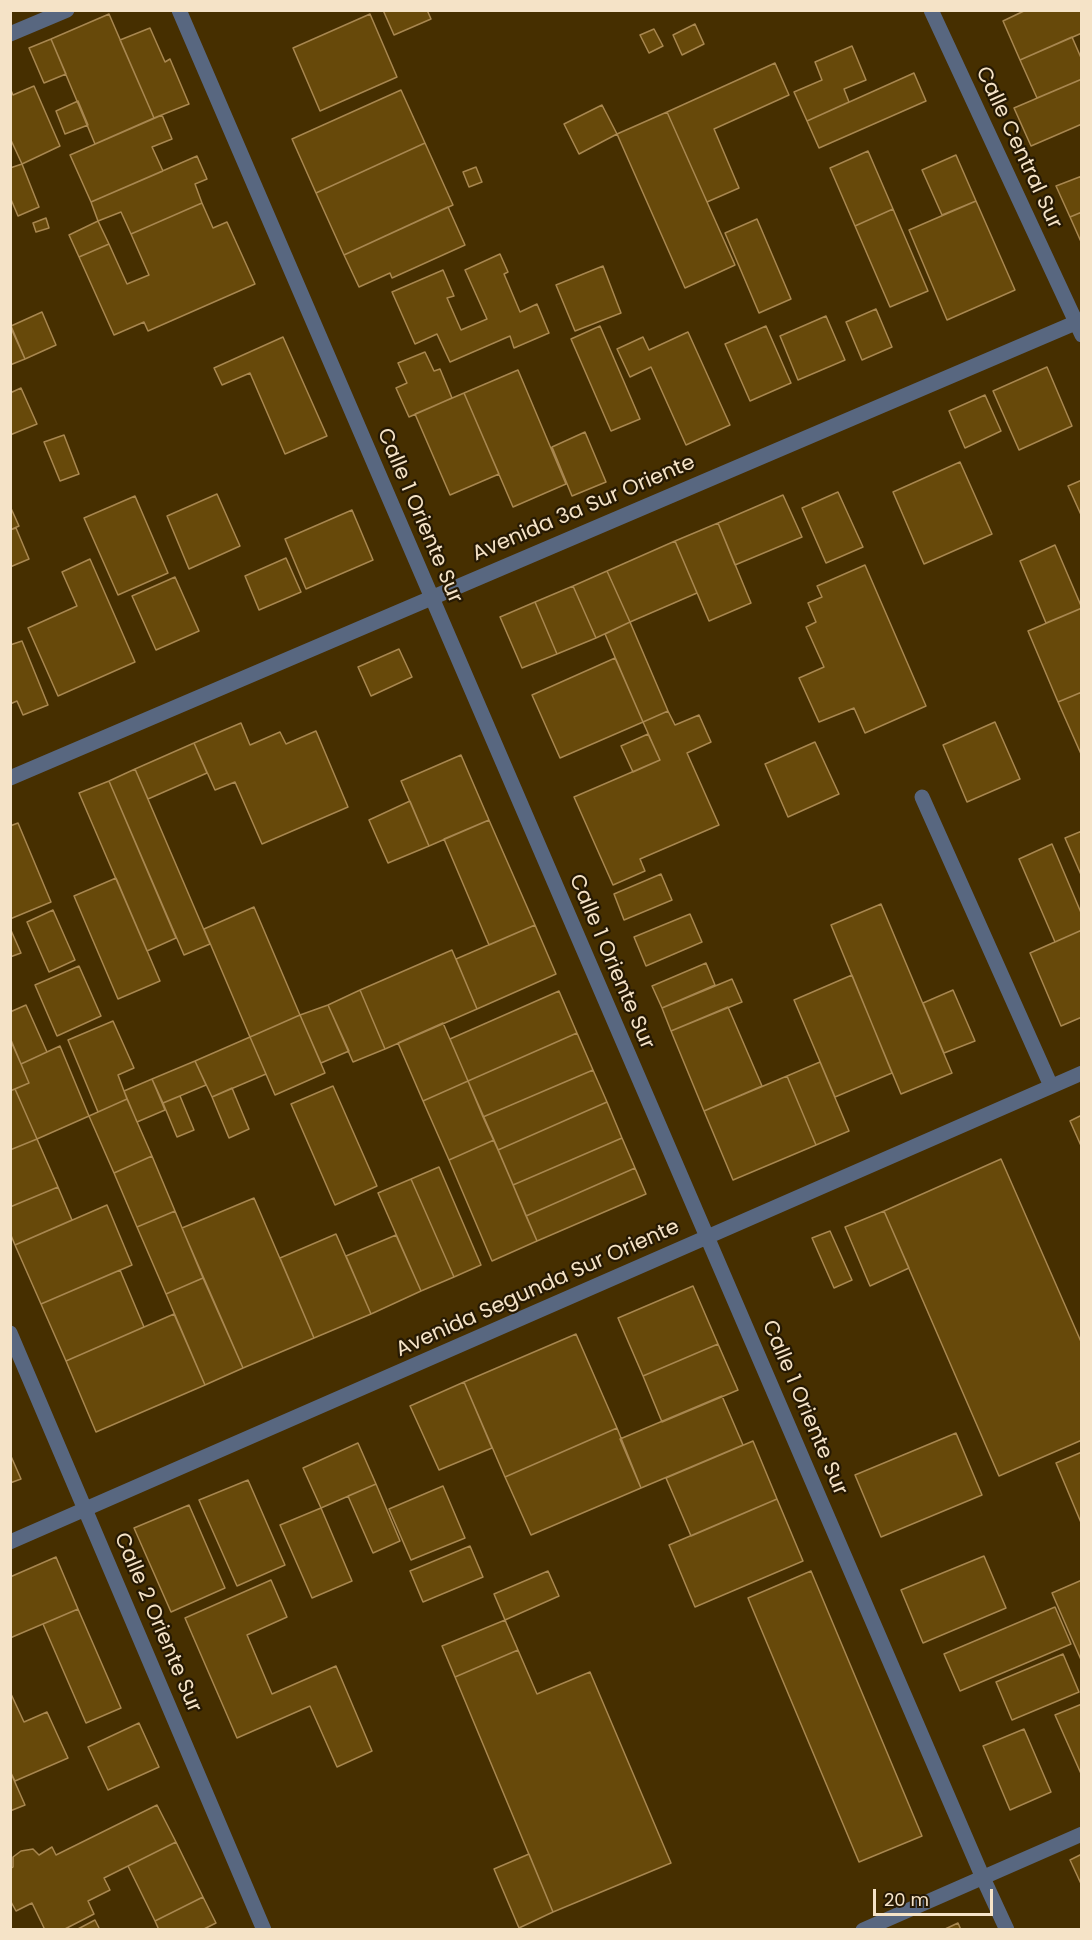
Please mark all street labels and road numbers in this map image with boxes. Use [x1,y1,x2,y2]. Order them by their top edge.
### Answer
street label: Calle Central Sur [969,63,1067,233]
street label: Calle 1 Oriente Sur [371,425,467,607]
street label: Avenida 3a Sur Oriente [469,451,699,567]
street label: Calle 1 Oriente Sur [563,871,659,1053]
street label: Avenida Segunda Sur Oriente [392,1215,684,1363]
street label: Calle 1 Oriente Sur [756,1317,852,1499]
street label: Calle 2 Oriente Sur [108,1529,206,1717]

